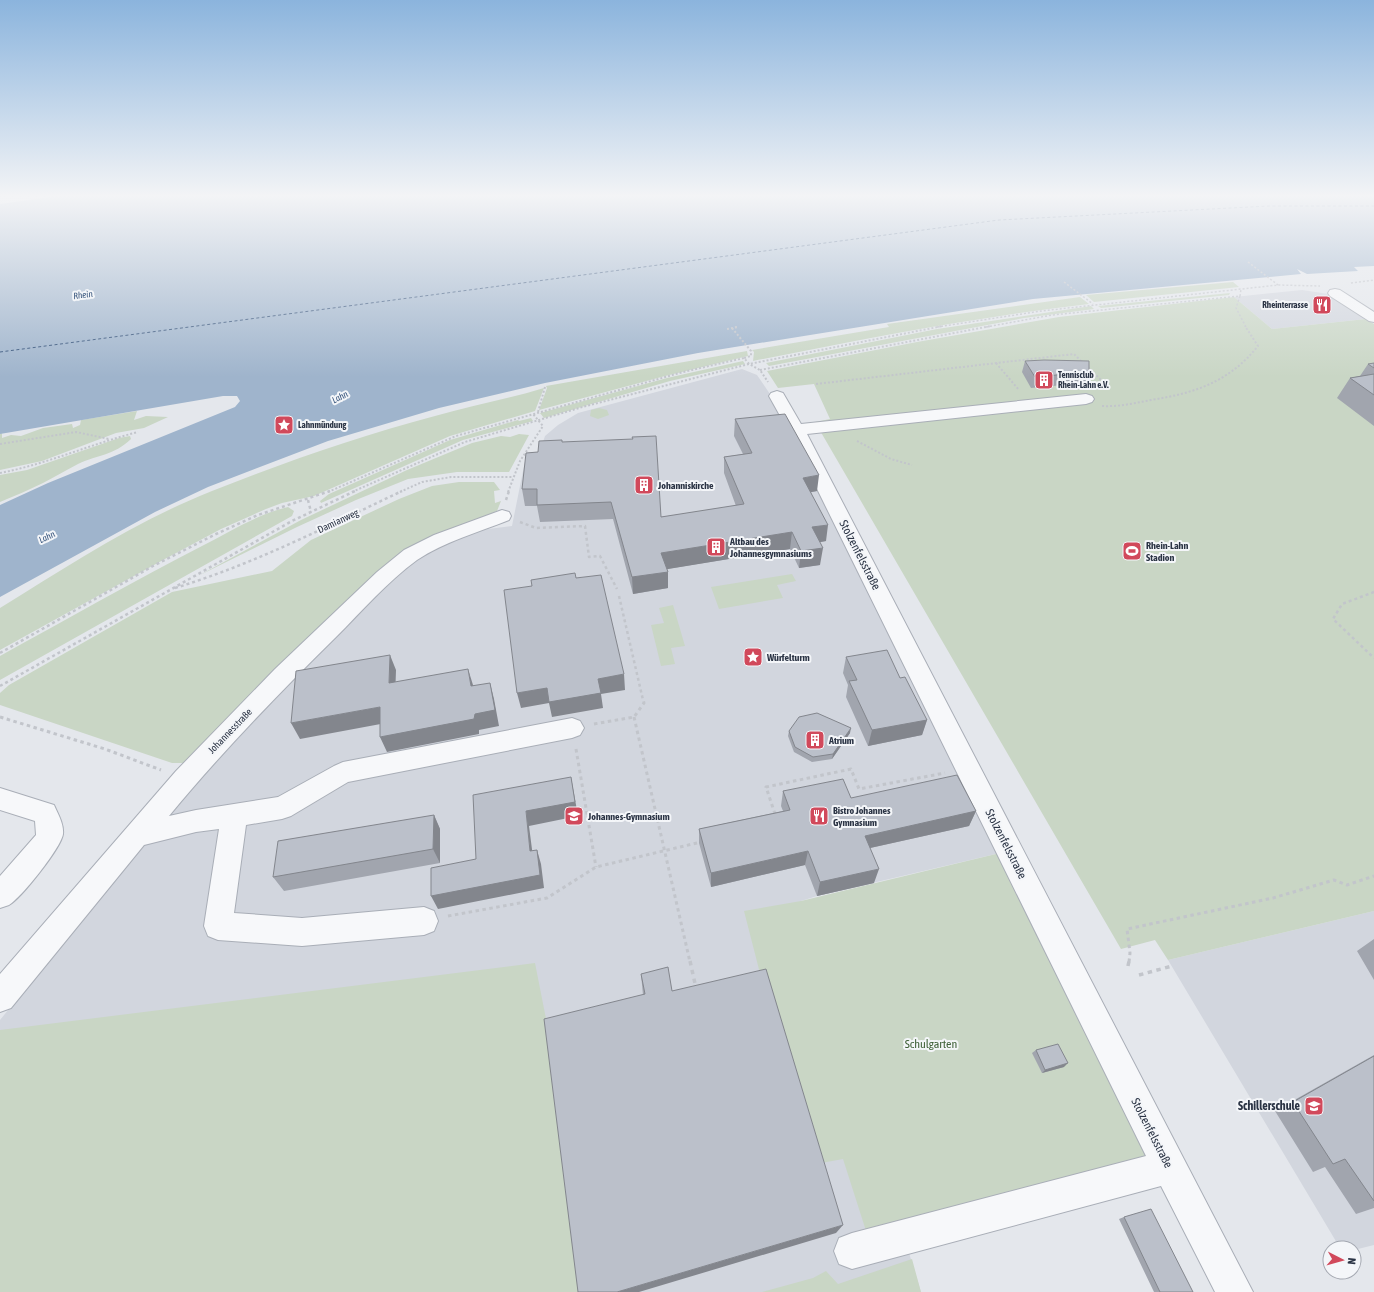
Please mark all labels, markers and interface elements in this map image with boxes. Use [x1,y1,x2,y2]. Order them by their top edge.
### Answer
water label: Rhein [73,289,94,301]
restaurant icon: Rheinterrasse [1311,294,1333,316]
place label: Rheinterrasse [1262,300,1308,310]
building icon: Tennisclub Rhein-Lahn e.V. [1033,369,1055,391]
place label: Tennisclub Rhein-Lahn e.V. [1058,370,1109,390]
water label: Lahn [330,389,350,405]
place icon: Lahnmündung [273,414,295,436]
place label: Lahnmündung [298,420,347,430]
building icon: Johanniskirche [633,474,655,496]
place label: Johanniskirche [657,480,714,491]
street label: Damianweg [316,506,361,535]
street label: Stolzenfelsstraße [836,518,884,592]
water label: Lahn [37,529,57,545]
building icon: Altbau des Johannesgymnasiums [705,536,727,558]
place label: Altbau des Johannesgymnasiums [729,536,812,559]
sports icon: Rhein-Lahn Stadion [1121,540,1143,562]
place label: Rhein-Lahn Stadion [1146,540,1188,563]
place icon: Würfelturm [742,646,764,668]
place label: Würfelturm [766,652,810,663]
street label: Johannesstraße [206,706,254,756]
building icon: Atrium [804,729,826,751]
place label: Atrium [828,735,854,746]
school or university icon: Johannes-Gymnasium [563,805,585,827]
restaurant icon: Bistro Johannes Gymnasium [808,805,830,827]
place label: Bistro Johannes Gymnasium [833,805,891,828]
street label: Stolzenfelsstraße [982,807,1030,881]
place label: Johannes-Gymnasium [587,811,670,822]
park label: Schulgarten [905,1037,957,1051]
school or university icon: Schillerschule [1303,1095,1325,1117]
street label: Stolzenfelsstraße [1128,1096,1176,1170]
place label: Schillerschule [1238,1099,1301,1113]
north arrow [1322,1240,1362,1280]
text: N [1346,1257,1358,1265]

